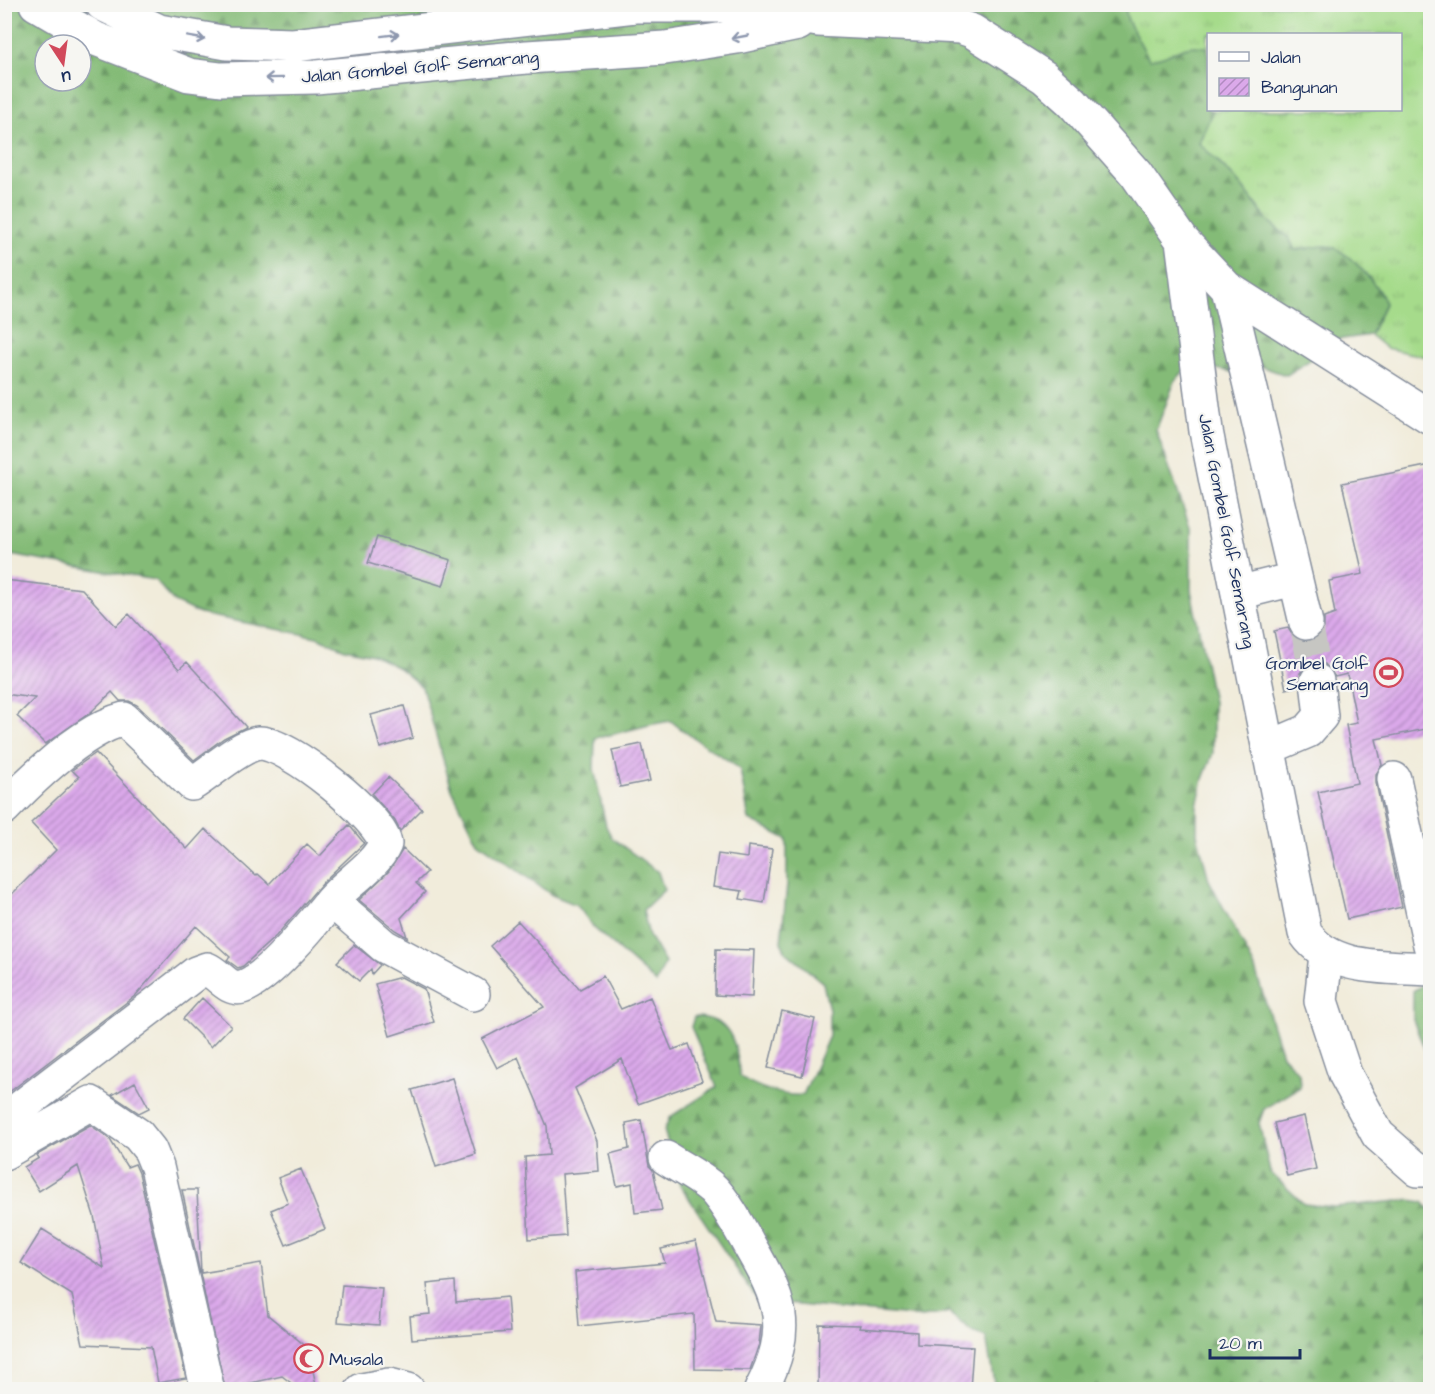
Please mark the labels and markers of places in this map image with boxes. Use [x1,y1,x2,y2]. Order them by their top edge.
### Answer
place label: Gombel Golf Semarang [1265,651,1368,698]
sports icon: Gombel Golf Semarang [1373,657,1405,689]
mosque icon: Musala [292,1343,324,1375]
place label: Musala [329,1347,383,1372]

